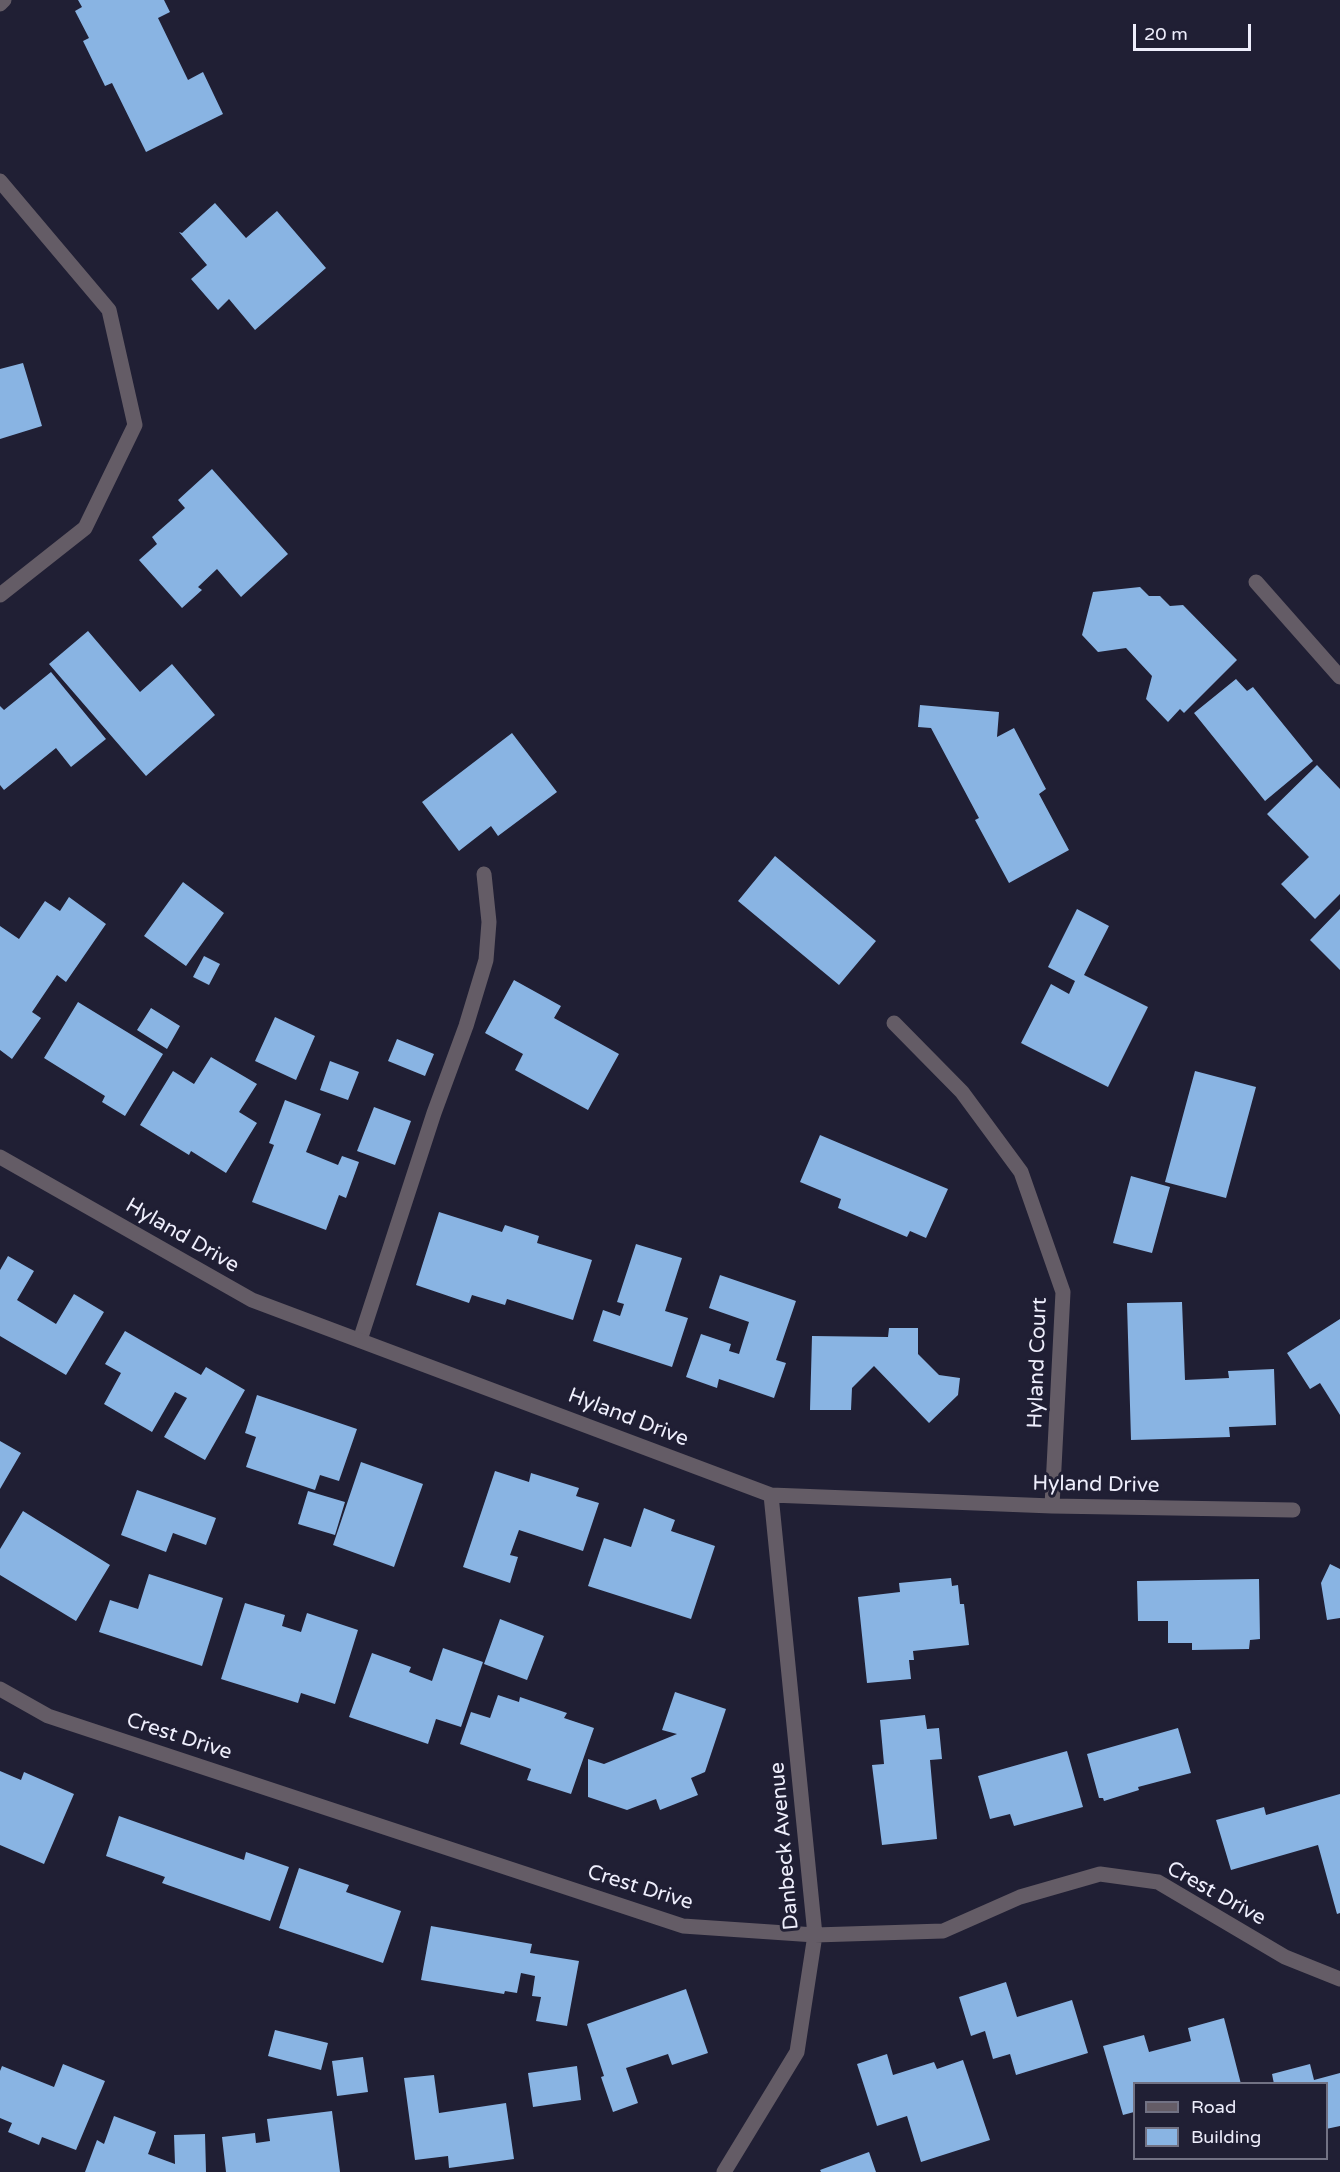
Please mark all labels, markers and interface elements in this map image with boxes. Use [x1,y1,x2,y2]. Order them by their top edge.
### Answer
scale bar [1136,12,1254,50]
text: 20 m [1144,23,1188,45]
street label: Hyland Drive [121,1193,243,1279]
street label: Hyland Court [1023,1297,1053,1429]
street label: Hyland Drive [564,1383,692,1453]
street label: Hyland Drive [1032,1471,1160,1499]
street label: Crest Drive [123,1708,235,1766]
street label: Danbeck Avenue [765,1761,805,1931]
street label: Crest Drive [1162,1856,1270,1932]
street label: Crest Drive [584,1860,696,1916]
legend [1133,2082,1328,2160]
text: Road [1191,2096,1236,2118]
text: Building [1191,2126,1261,2148]

